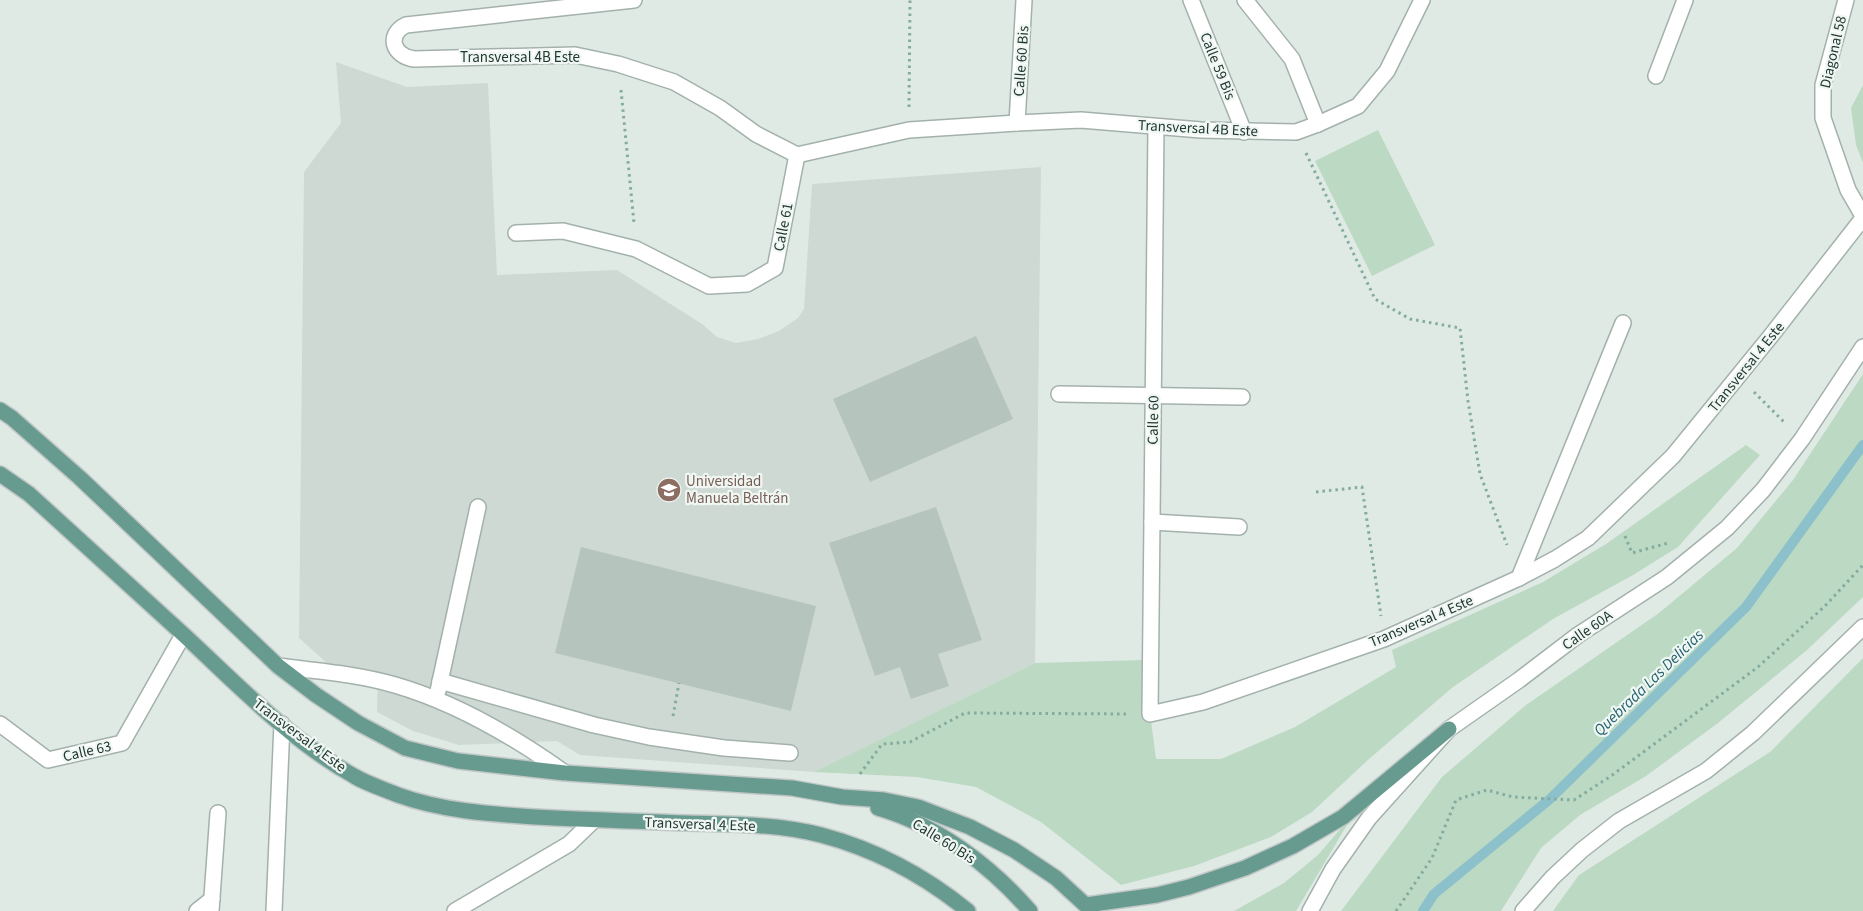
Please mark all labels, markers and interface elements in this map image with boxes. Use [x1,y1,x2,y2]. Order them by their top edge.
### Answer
street label: Diagonal 58 [1815,14,1852,90]
street label: Calle 60 Bis [1009,25,1034,97]
street label: Calle 59 Bis [1195,29,1241,103]
street label: Transversal 4B Este [460,47,580,68]
street label: Transversal 4B Este [1138,115,1258,142]
street label: Calle 61 [768,201,798,253]
street label: Transversal 4 Este [1703,318,1790,417]
street label: Calle 60 [1143,395,1164,445]
place label: Universidad Manuela Beltrán [686,471,788,509]
school or university icon: Universidad Manuela Beltrán [656,477,682,503]
street label: Transversal 4 Este [1366,590,1476,653]
street label: Calle 60A [1558,605,1617,655]
water label: Quebrada Las Delicias [1589,624,1709,741]
street label: Transversal 4 Este [249,694,350,777]
street label: Calle 63 [61,736,113,767]
street label: Transversal 4 Este [644,812,756,837]
street label: Calle 60 Bis [908,814,979,869]

